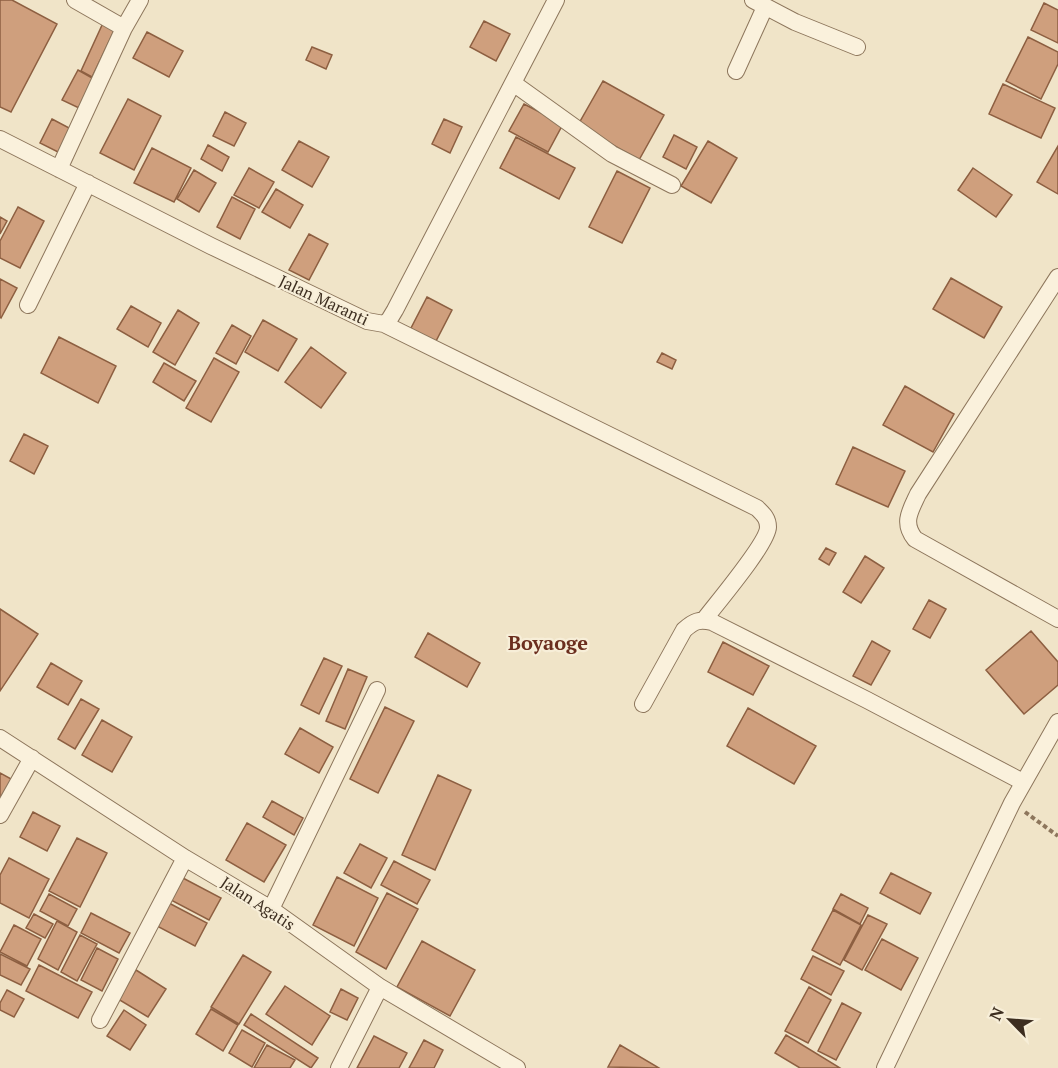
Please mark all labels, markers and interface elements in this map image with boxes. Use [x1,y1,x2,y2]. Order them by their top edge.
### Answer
street label: Jalan Maranti [276,270,372,330]
district label: Boyaoge [508,629,588,656]
street label: Jalan Agatis [217,871,299,935]
north arrow [980,990,1040,1050]
text: N [984,1004,1009,1024]

